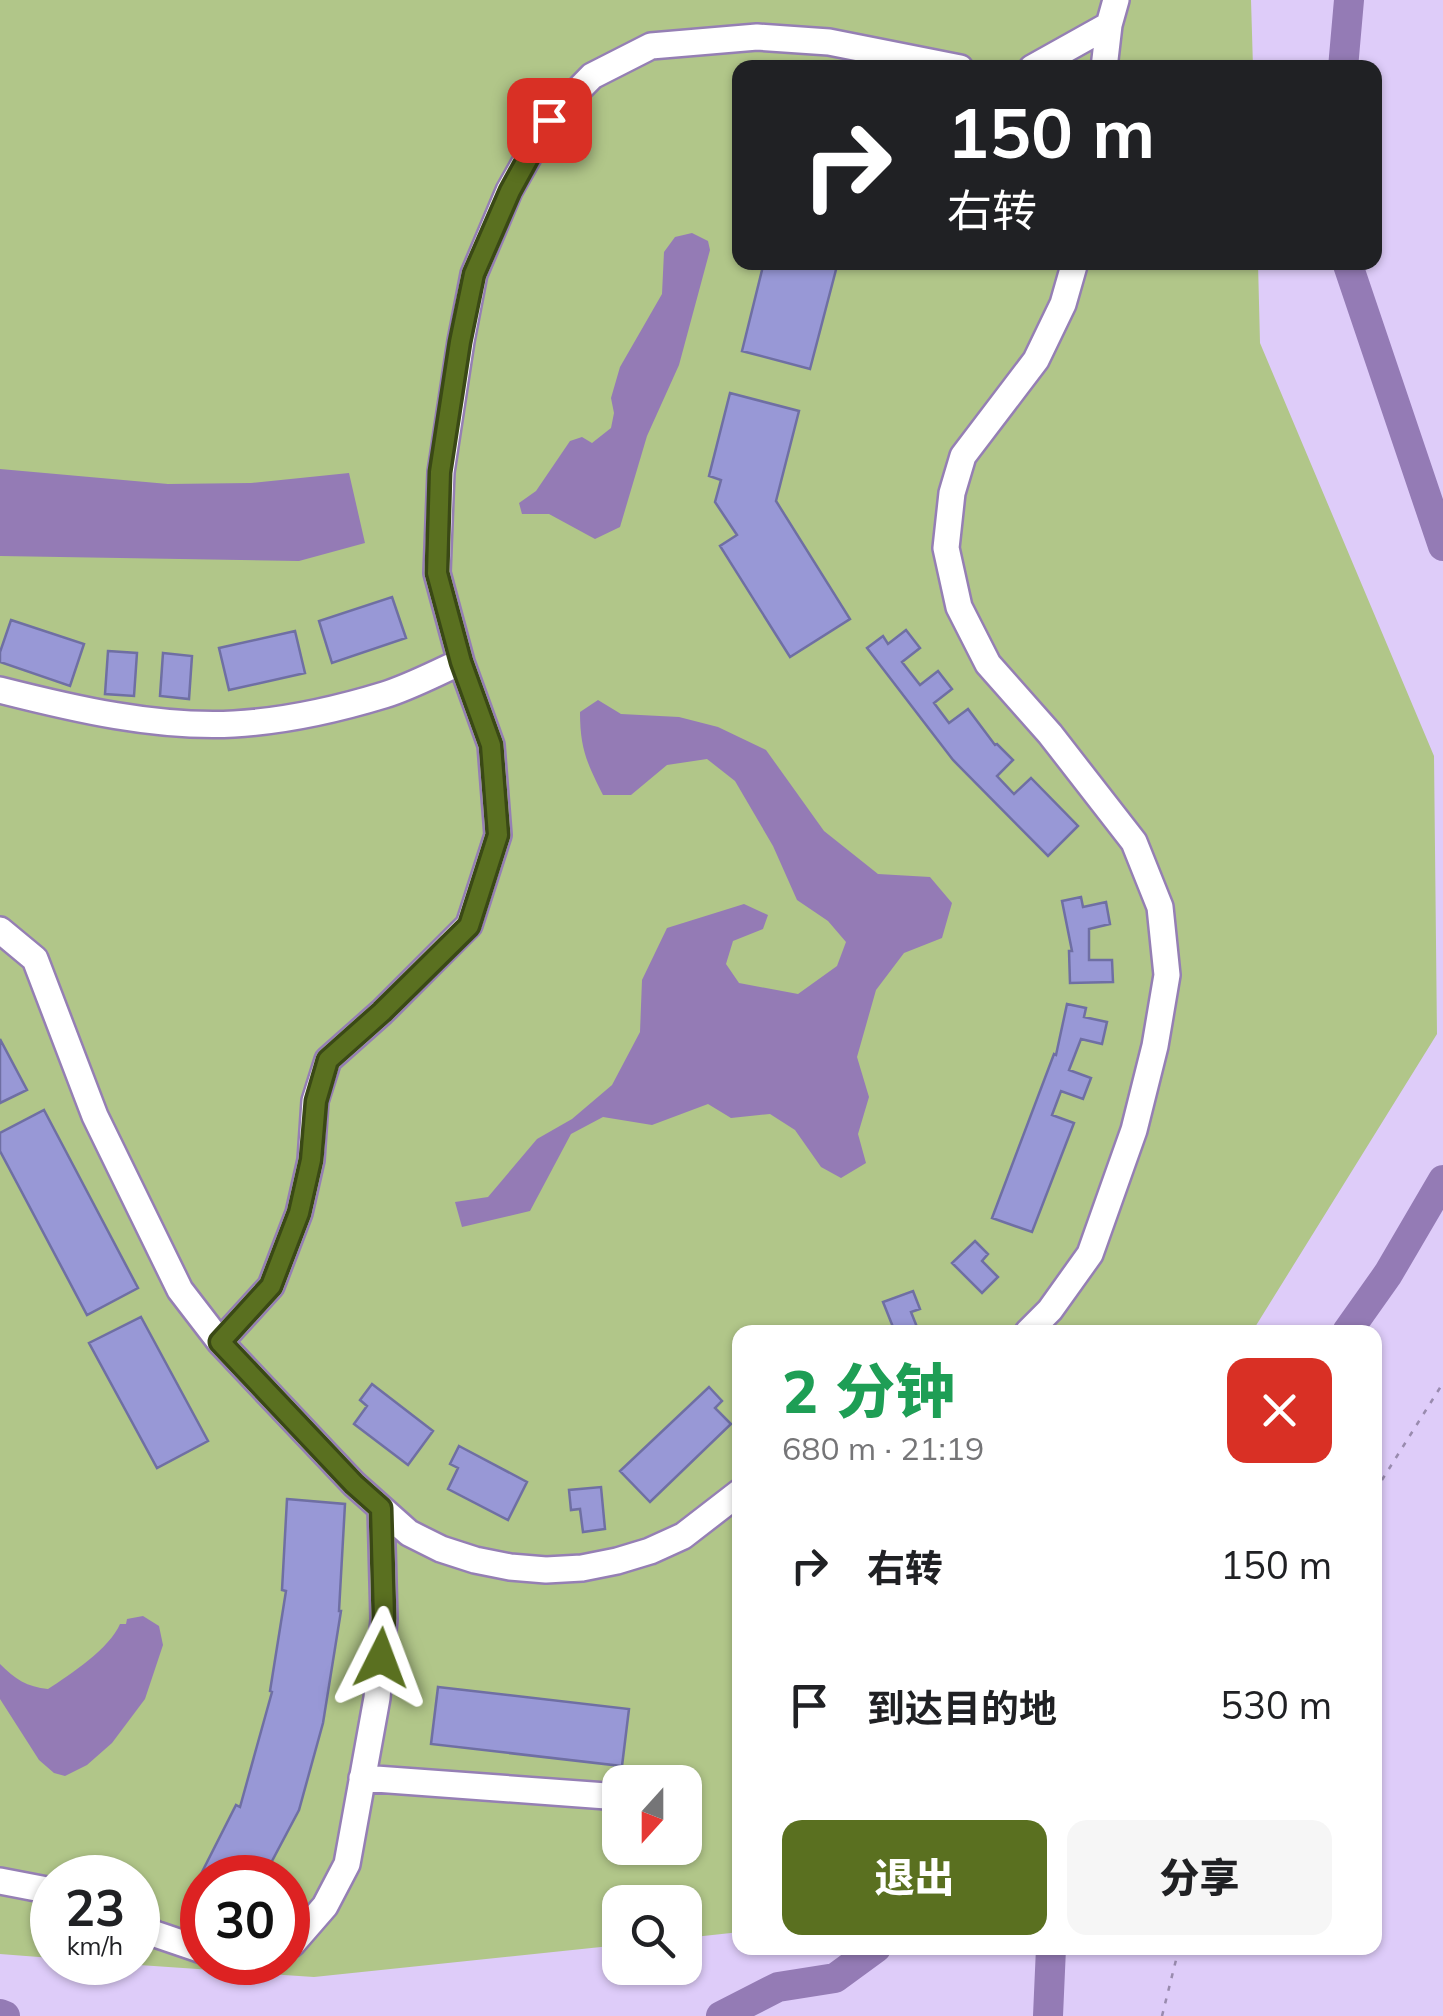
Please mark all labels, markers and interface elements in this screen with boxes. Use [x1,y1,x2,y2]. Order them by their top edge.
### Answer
pin [507,78,592,163]
text: 150 m [947,88,1155,176]
icon: arrive [522,93,577,148]
icon: right [782,100,912,230]
text: 右转 [947,182,1037,238]
text: 2 分钟 [782,1353,955,1428]
button: close [1227,1358,1332,1463]
text: 680 m · 21:19 [782,1428,984,1468]
icon: right [782,1538,837,1593]
text: 150 m [1220,1541,1332,1589]
text: 右转 [867,1544,943,1592]
position arrow [329,1606,433,1710]
icon: arrive [782,1678,837,1733]
text: 530 m [1220,1681,1332,1729]
text: 到达目的地 [867,1684,1057,1732]
north arrow [602,1765,702,1865]
map controls [602,1765,702,1985]
button: 退出 [782,1820,1047,1935]
button: 分享 [1067,1820,1332,1935]
speed limit sign: 30 [180,1855,310,1985]
text: 23 [65,1876,125,1939]
button: search [602,1885,702,1985]
text: km/h [67,1930,123,1961]

